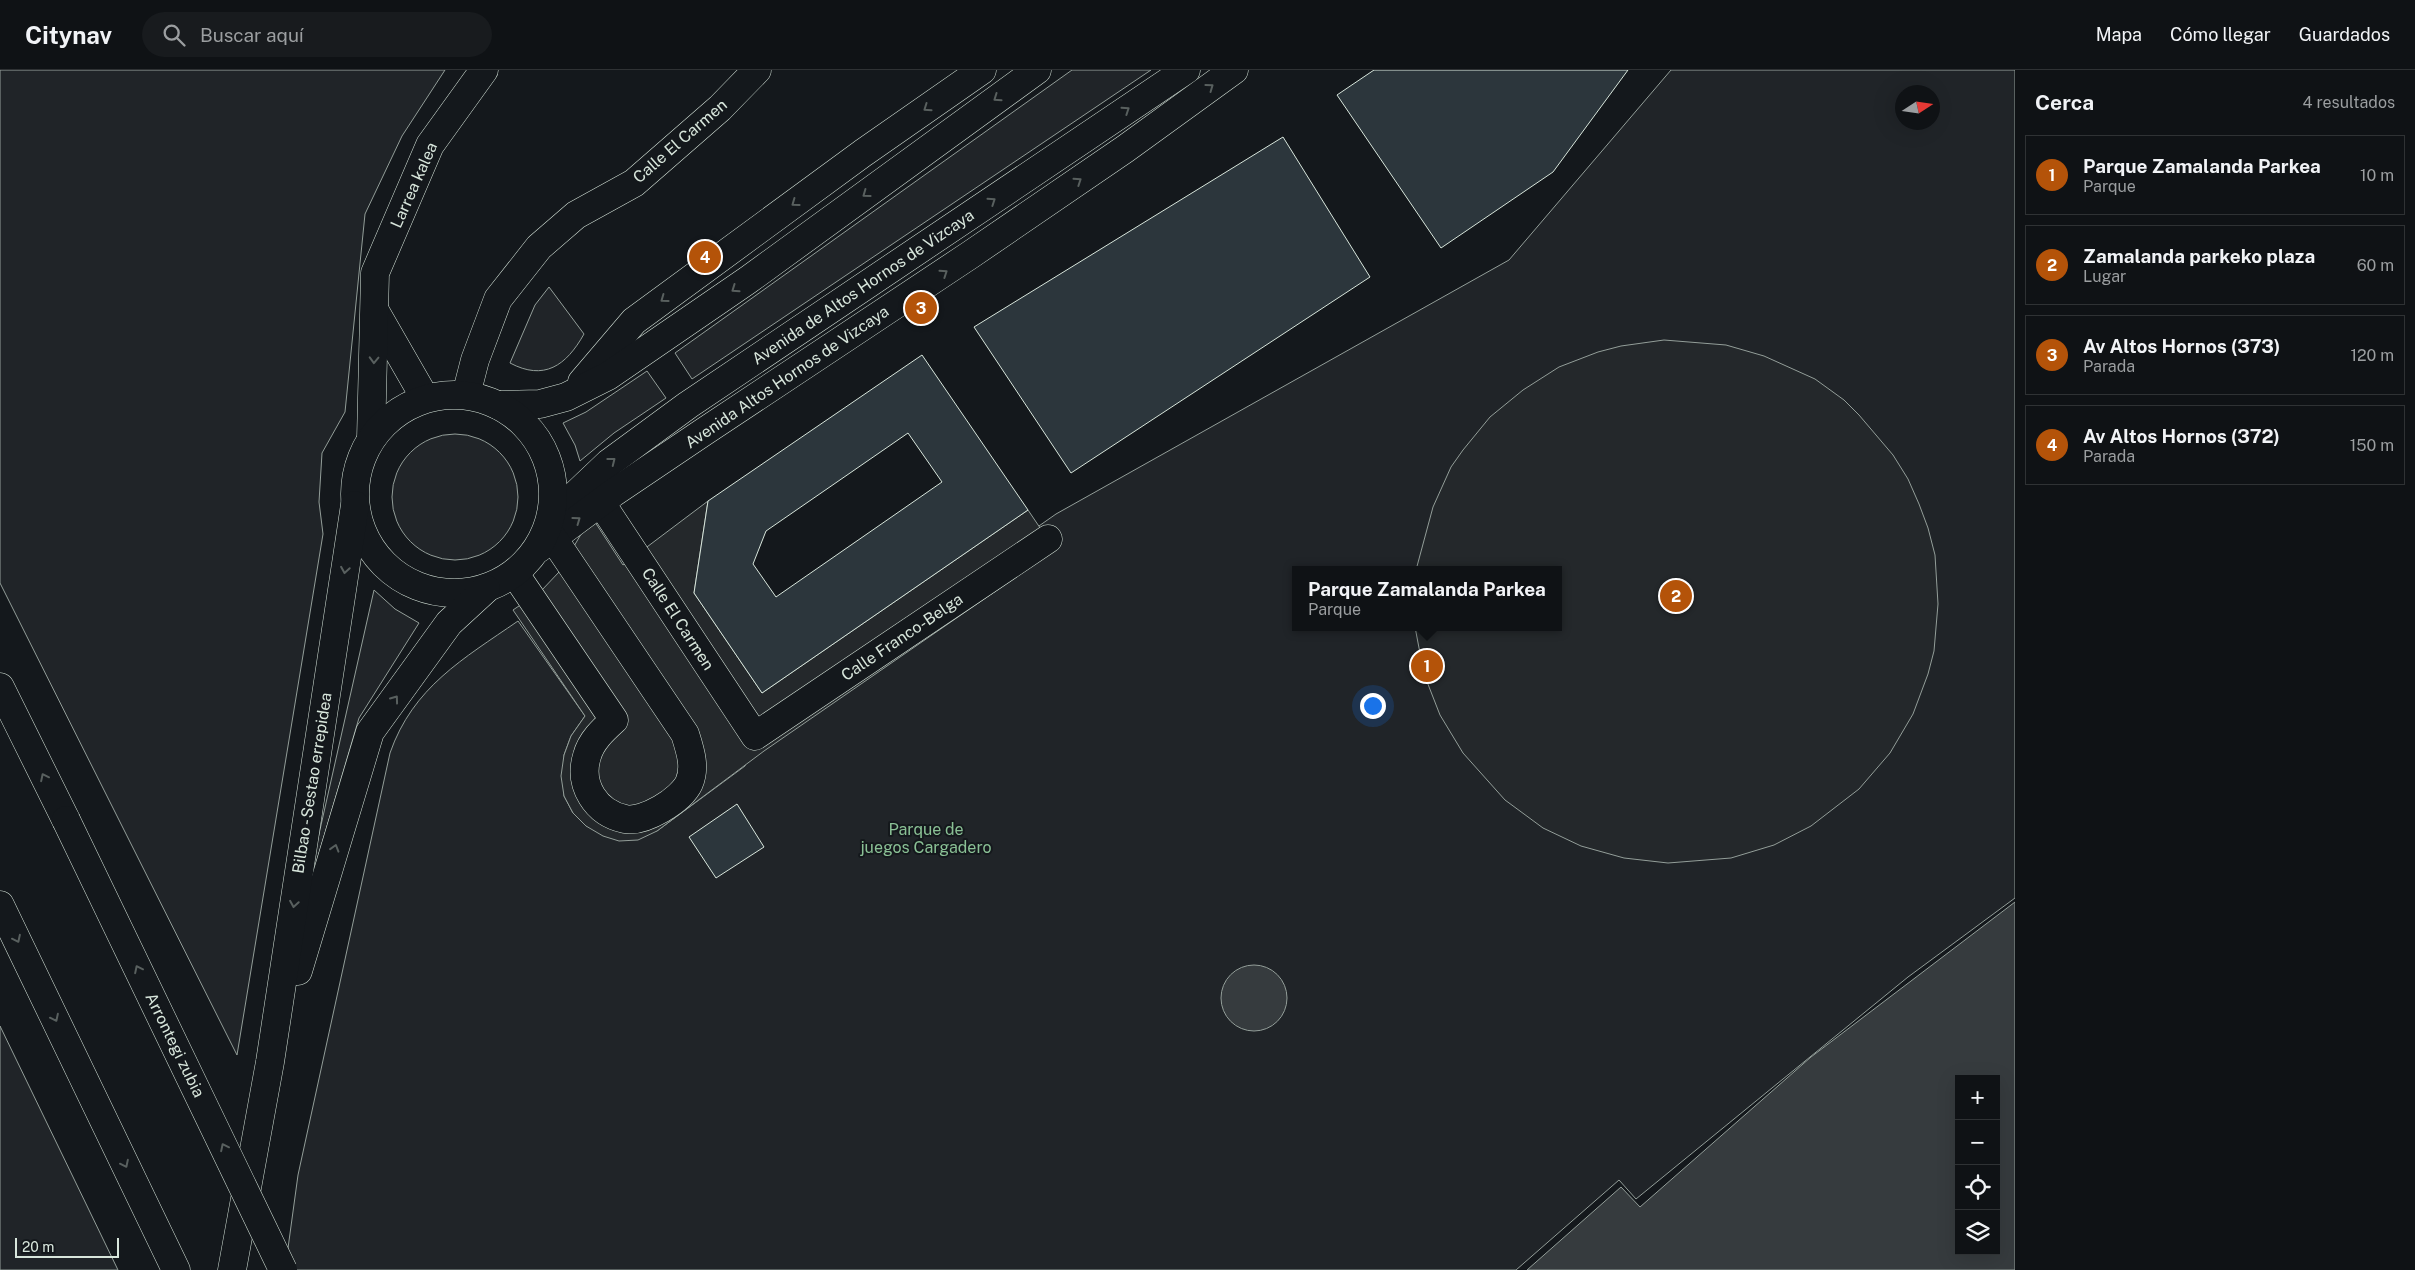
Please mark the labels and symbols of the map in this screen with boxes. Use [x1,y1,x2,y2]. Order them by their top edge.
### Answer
one-way arrow [1204,84,1213,92]
north arrow [1895,85,1940,130]
one-way arrow [993,92,1003,101]
street label: Calle El Carmen [629,95,731,187]
one-way arrow [924,102,933,111]
one-way arrow [1121,107,1130,116]
street label: Larrea kalea [387,139,441,231]
one-way arrow [1072,178,1082,187]
one-way arrow [862,188,872,197]
one-way arrow [791,197,801,206]
one-way arrow [986,198,995,207]
street label: Avenida de Altos Hornos de Vizcaya [748,205,978,369]
pin: 4 [689,238,721,276]
one-way arrow [939,269,948,279]
one-way arrow [731,283,740,292]
pin: 3 [905,289,937,327]
one-way arrow [660,293,670,302]
street label: Avenida Altos Hornos de Vizcaya [682,302,892,452]
one-way arrow [368,356,379,364]
one-way arrow [607,458,616,467]
one-way arrow [571,518,580,526]
street label: Calle El Carmen [638,564,718,674]
one-way arrow [340,566,350,574]
pin: 2 [1660,577,1692,615]
street label: Calle Franco-Belga [838,589,966,685]
pin: 1 [1411,647,1443,685]
street label: Bilbao - Sestao errepidea [288,691,336,875]
your location [1360,693,1386,719]
one-way arrow [389,696,397,705]
one-way arrow [40,773,51,782]
park label: Parque de juegos Cargadero [859,820,992,857]
one-way arrow [330,845,340,853]
one-way arrow [290,899,300,908]
one-way arrow [11,934,21,943]
one-way arrow [134,966,144,975]
street label: Arrontegi zubia [141,990,209,1100]
one-way arrow [48,1013,59,1022]
one-way arrow [220,1143,230,1152]
one-way arrow [119,1159,129,1168]
scale bar [15,1235,119,1258]

